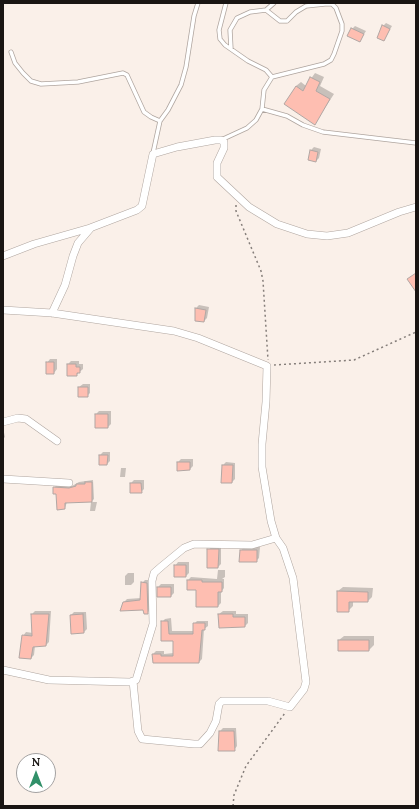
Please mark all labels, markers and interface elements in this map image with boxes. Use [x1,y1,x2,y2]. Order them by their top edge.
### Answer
north arrow [16,753,56,793]
text: N [32,755,40,769]

